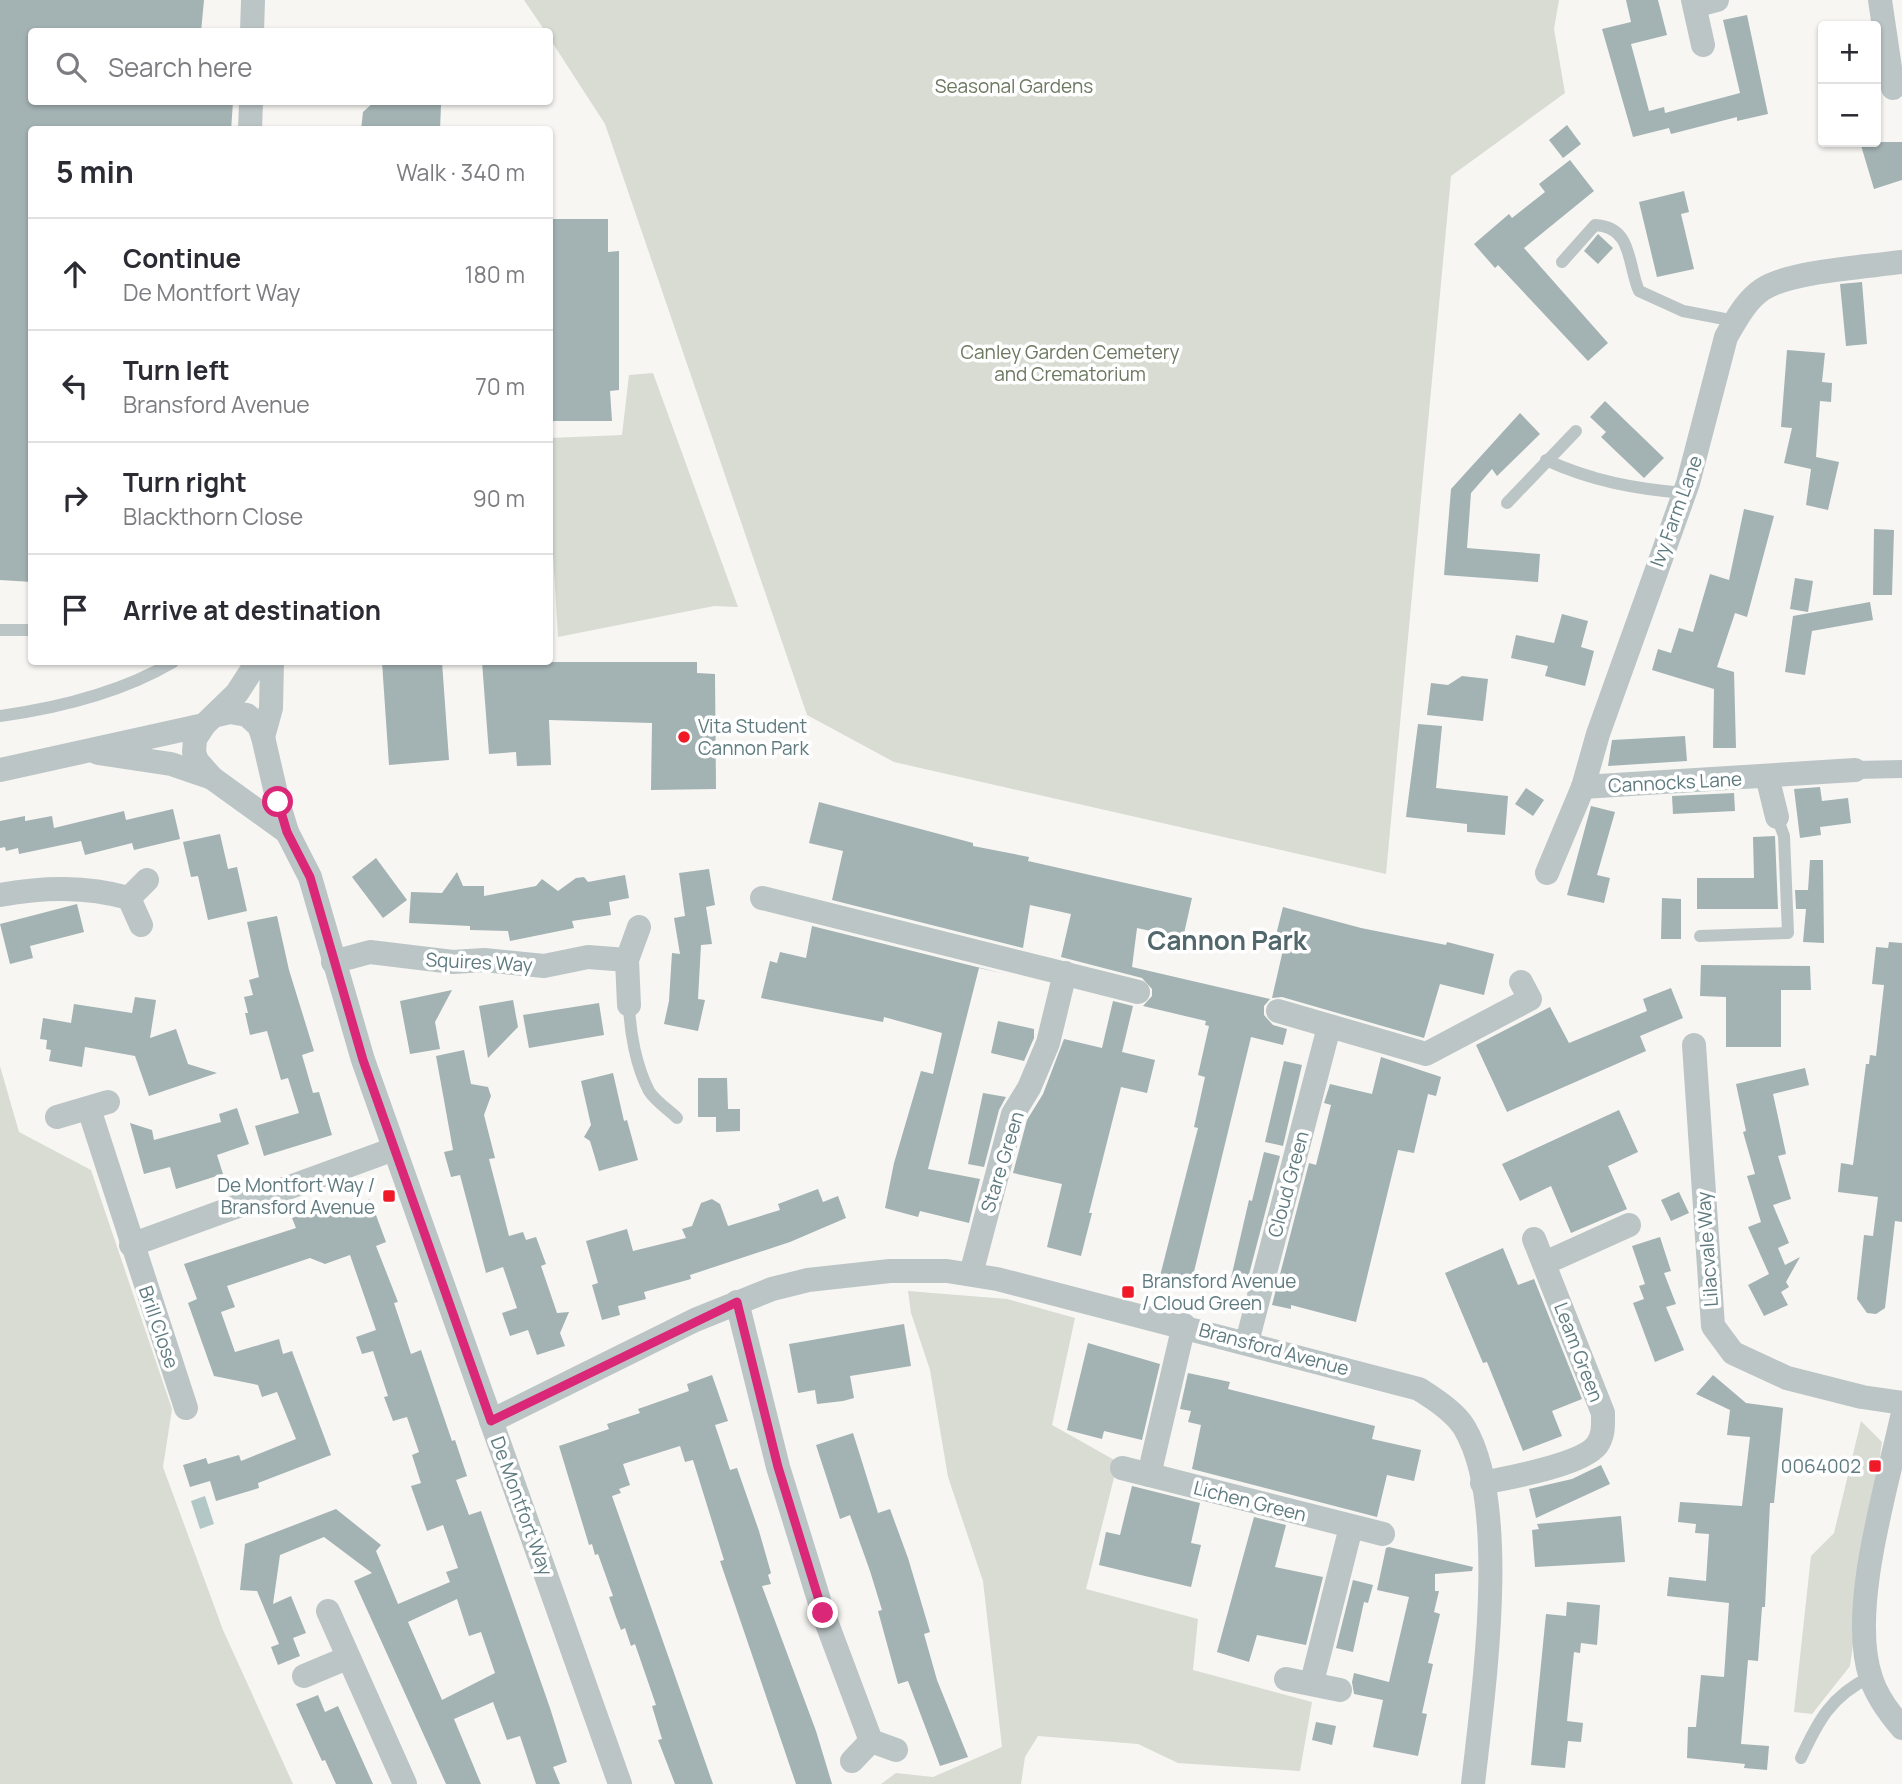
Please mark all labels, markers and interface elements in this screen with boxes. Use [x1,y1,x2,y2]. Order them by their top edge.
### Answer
map controls [1818,21,1881,147]
button: + [1818,21,1881,84]
search box [28,28,553,105]
icon: search [52,48,90,86]
text: Search here [108,49,253,85]
park label: Seasonal Gardens [935,73,1093,99]
button: − [1818,84,1881,147]
text: 5 min [56,151,134,192]
text: Walk · 340 m [396,156,525,188]
text: Continue [123,240,241,276]
icon: ahead [56,255,94,293]
text: 180 m [465,258,525,290]
text: De Montfort Way [123,276,300,308]
park label: Canley Garden Cemetery and Crematorium [960,339,1180,387]
text: Turn left [123,352,230,388]
icon: left [56,367,94,405]
text: 70 m [475,370,525,402]
text: Bransford Avenue [123,388,310,420]
street label: Ivy Farm Lane [1644,452,1708,570]
text: Turn right [123,464,247,500]
icon: right [56,479,94,517]
text: 90 m [473,482,525,514]
text: Blackthorn Close [123,500,303,532]
icon: arrive [56,591,94,629]
text: Arrive at destination [123,592,381,628]
place label: Vita Student Cannon Park [698,713,809,761]
marker: Vita Student Cannon Park [676,729,692,745]
street label: Cannocks Lane [1607,766,1743,798]
route start [262,786,293,817]
district label: Cannon Park [1147,922,1308,958]
street label: Squires Way [425,946,533,978]
street label: Stare Green [974,1108,1030,1216]
street label: Cloud Green [1261,1128,1315,1240]
place label: De Montfort Way / Bransford Avenue [217,1172,375,1220]
marker: De Montfort Way / Bransford Avenue [381,1188,397,1204]
street label: Lilacvale Way [1690,1190,1724,1308]
place label: Bransford Avenue / Cloud Green [1142,1268,1296,1316]
street label: Brill Close [133,1282,185,1372]
marker: Bransford Avenue / Cloud Green [1120,1284,1136,1300]
street label: Leam Green [1548,1299,1610,1405]
street label: Bransford Avenue [1196,1316,1352,1382]
street label: De Montfort Way [485,1433,559,1579]
place label: 0064002 [1781,1453,1861,1479]
marker: 0064002 [1867,1458,1883,1474]
street label: Lichen Green [1191,1474,1309,1528]
route end [807,1597,838,1628]

